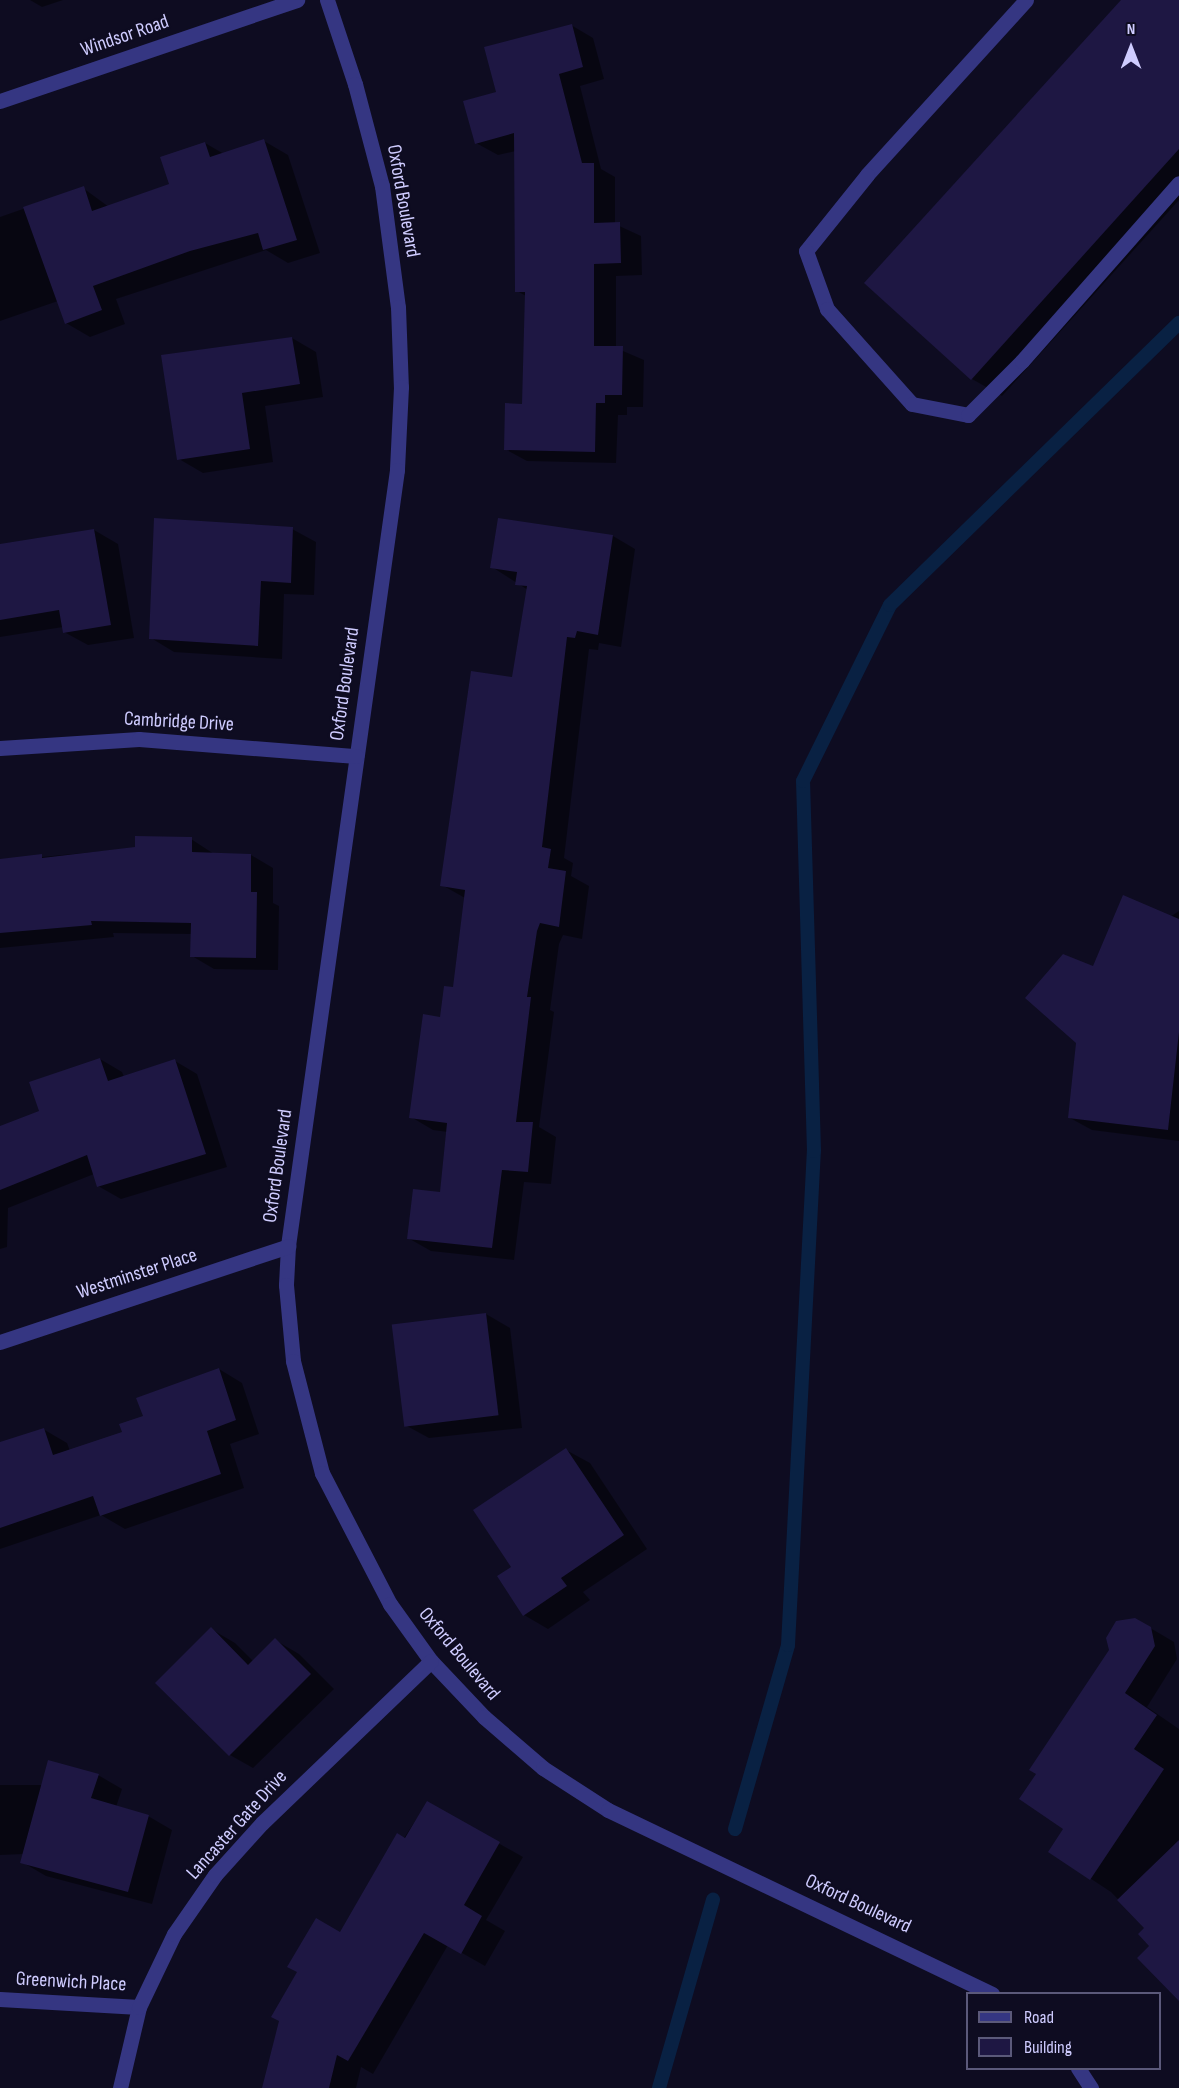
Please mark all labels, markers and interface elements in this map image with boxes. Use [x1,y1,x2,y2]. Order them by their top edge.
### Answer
street label: Windsor Road [78,10,172,62]
north arrow [1101,18,1161,78]
text: N [1127,20,1135,39]
street label: Oxford Boulevard [381,143,425,259]
street label: Oxford Boulevard [325,626,365,742]
street label: Cambridge Drive [123,707,235,737]
street label: Oxford Boulevard [258,1108,298,1224]
street label: Westminster Place [74,1243,200,1305]
street label: Oxford Boulevard [413,1603,505,1705]
street label: Lancaster Gate Drive [182,1765,292,1885]
street label: Oxford Boulevard [801,1869,915,1939]
street label: Greenwich Place [15,1967,127,1997]
legend [966,1992,1161,2070]
text: Road [1024,2007,1054,2028]
text: Building [1024,2037,1072,2058]

